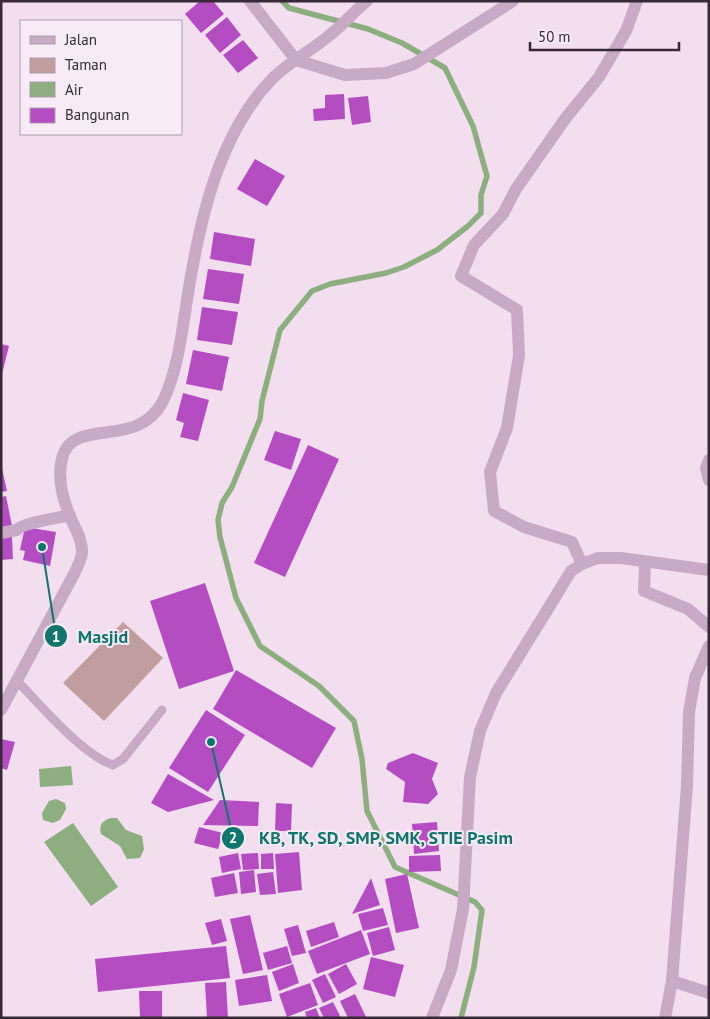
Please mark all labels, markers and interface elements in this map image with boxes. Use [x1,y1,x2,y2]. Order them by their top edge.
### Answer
legend [20,20,182,135]
scale bar [530,20,679,52]
text: 50 m [538,27,571,46]
text: Jalan [64,30,97,49]
text: Taman [65,55,107,74]
text: Air [65,80,83,99]
text: Bangunan [65,105,129,124]
callout: Masjid [43,620,138,653]
text: Masjid [78,625,128,648]
text: 1 [52,627,60,646]
callout: KB, TK, SD, SMP, SMK, STIE Pasim [221,821,527,854]
text: KB, TK, SD, SMP, SMK, STIE Pasim [259,826,513,849]
text: 2 [229,828,237,847]

